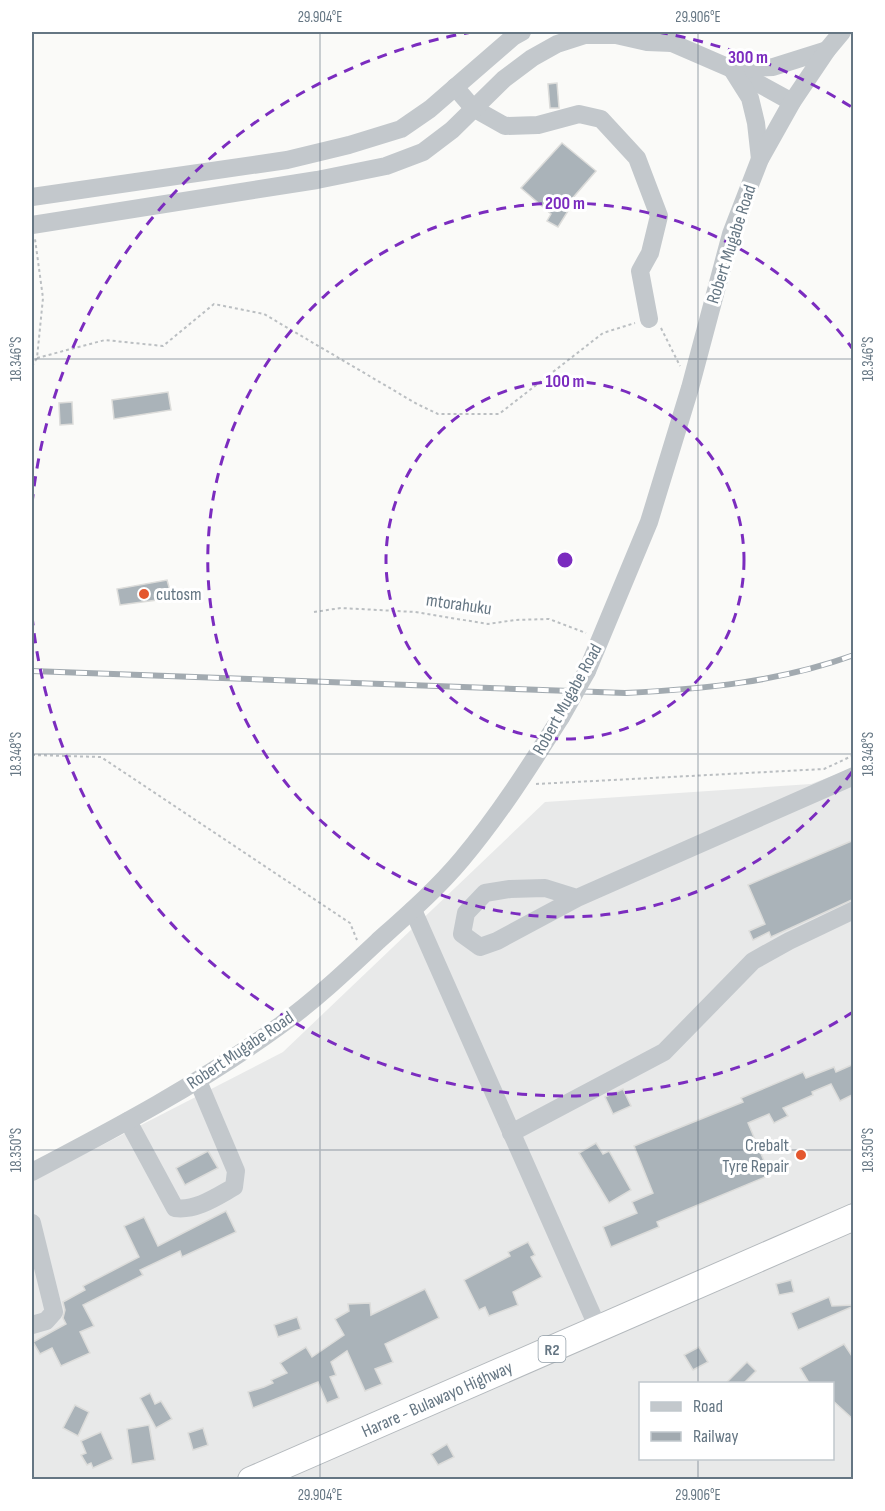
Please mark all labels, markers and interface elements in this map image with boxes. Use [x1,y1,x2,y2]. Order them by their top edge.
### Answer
text: 29.904°E [298,8,342,27]
text: 29.906°E [675,8,721,27]
text: 300 m [728,47,768,68]
street label: Robert Mugabe Road [702,182,761,306]
text: 200 m [545,193,585,214]
text: 18.346°S [7,337,26,381]
text: 18.346°S [859,337,878,381]
text: 100 m [546,371,585,392]
centre of rings [555,550,575,570]
place label: cutosm [156,584,202,605]
marker: cutosm [137,587,151,601]
street label: mtorahuku [425,590,493,619]
street label: Robert Mugabe Road [528,640,607,758]
text: 18.348°S [7,732,26,776]
text: 18.348°S [859,732,878,776]
street label: Robert Mugabe Road [183,1007,297,1094]
text: 18.350°S [7,1128,26,1172]
text: 18.350°S [859,1128,878,1172]
place label: Crebalt Tyre Repair [722,1135,790,1177]
marker: Crebalt Tyre Repair [794,1148,808,1162]
road number: R2 [538,1336,566,1362]
street label: Harare - Bulawayo Highway [359,1357,516,1442]
legend [639,1382,834,1460]
text: Road [693,1396,723,1417]
text: Railway [693,1426,738,1447]
text: 29.904°E [298,1486,342,1505]
text: 29.906°E [675,1486,721,1505]

